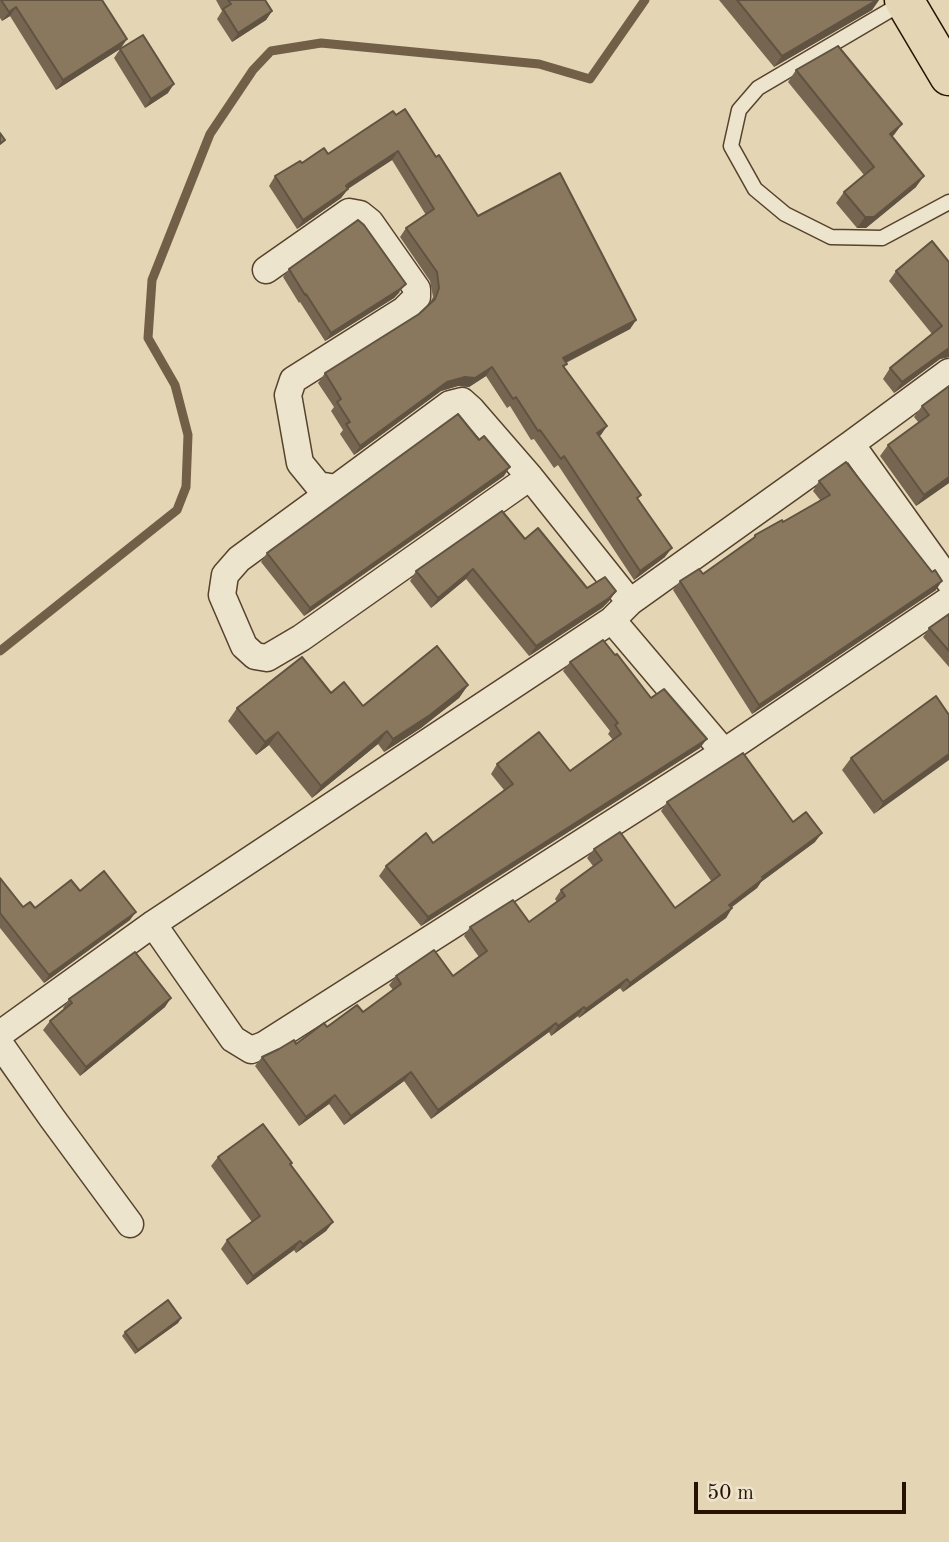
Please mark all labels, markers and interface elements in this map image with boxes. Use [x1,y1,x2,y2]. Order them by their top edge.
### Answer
scale bar [697,1468,909,1512]
text: 50 m [707,1483,754,1504]

